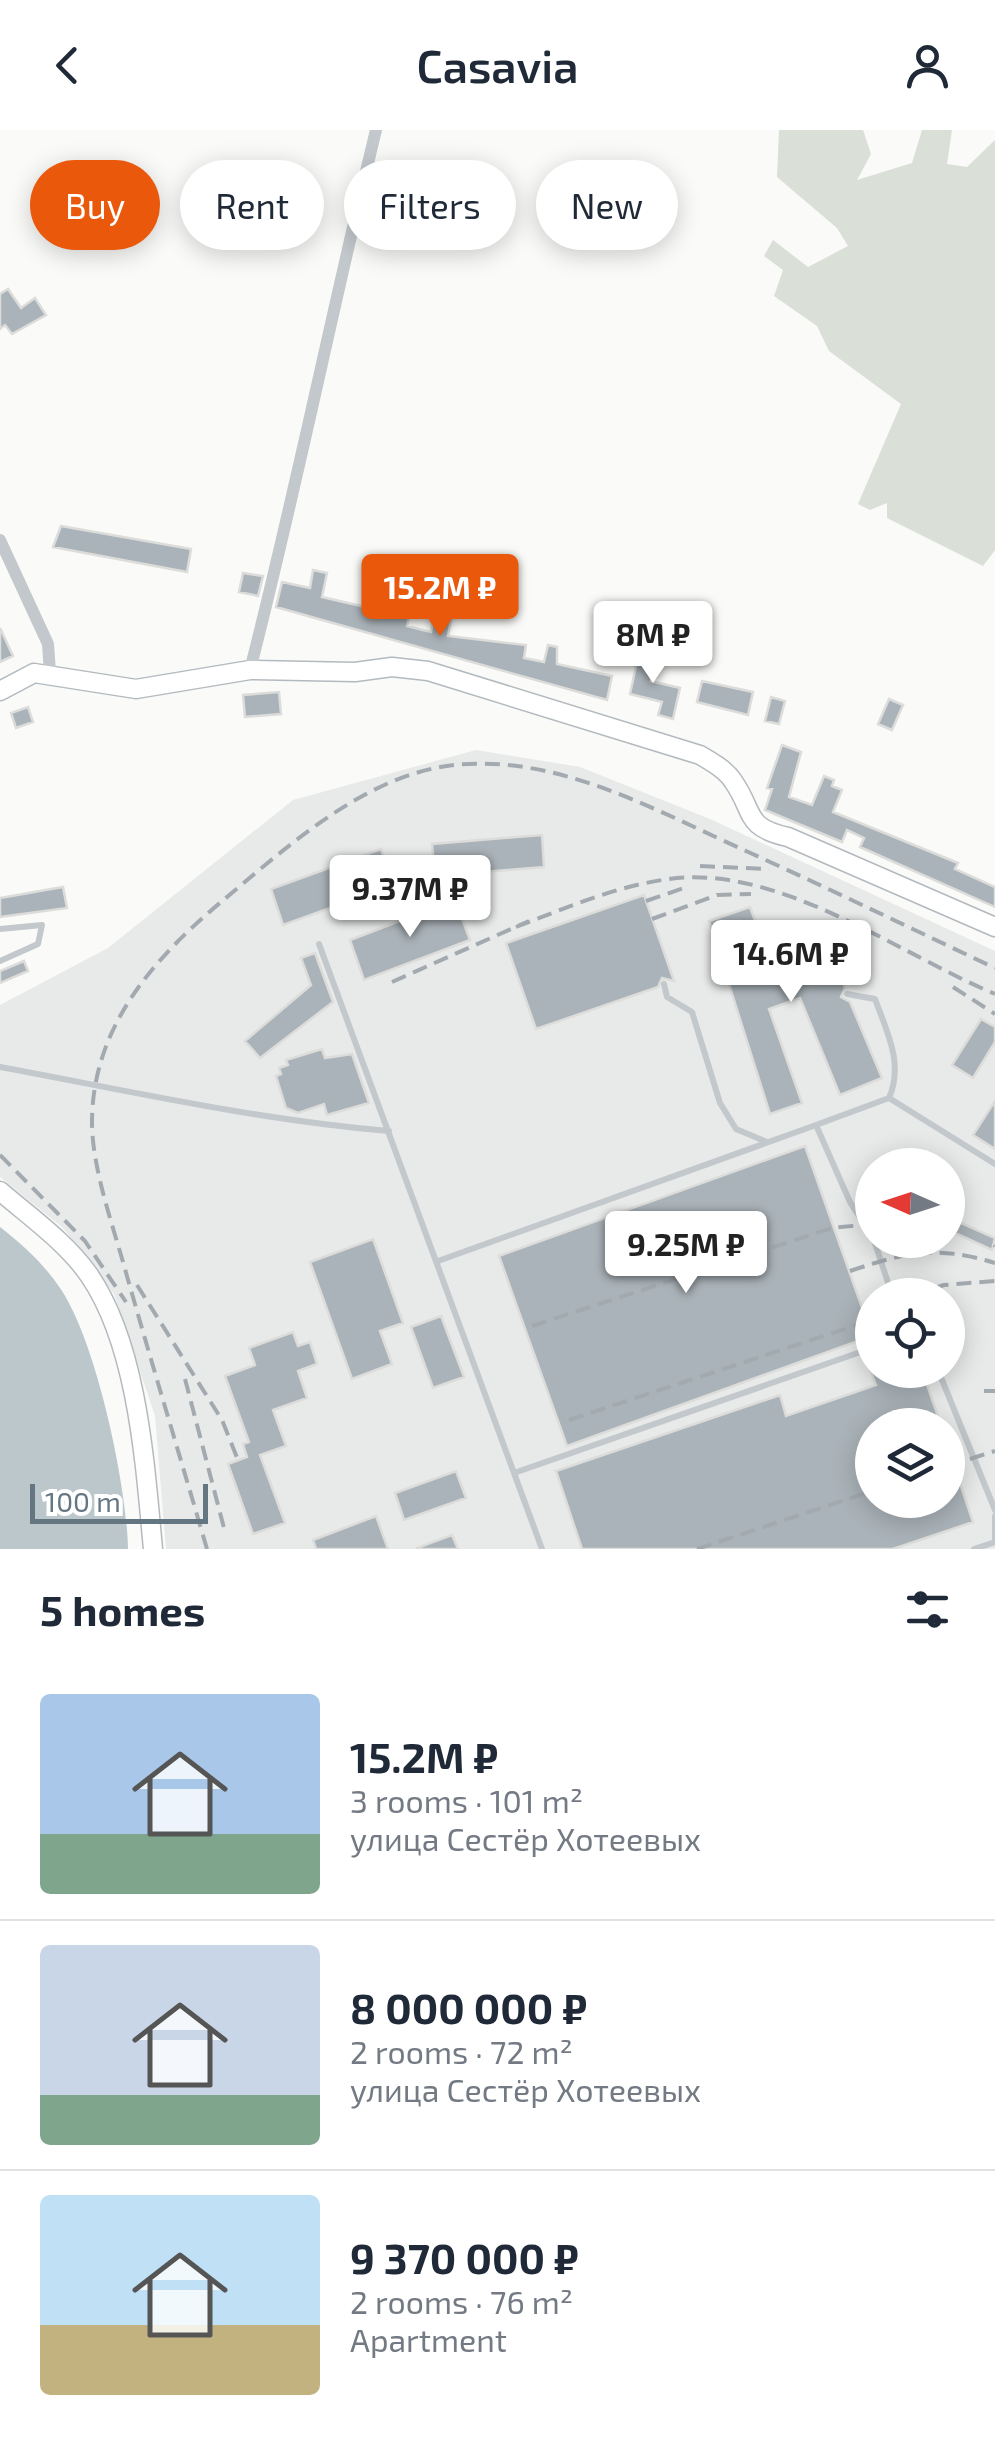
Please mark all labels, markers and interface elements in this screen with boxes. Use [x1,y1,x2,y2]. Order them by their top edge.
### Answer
icon: back [40,38,95,93]
text: Casavia [417,38,578,92]
icon: person [900,38,955,93]
chip: Buy [30,160,160,250]
chip: Rent [180,160,324,250]
chip: Filters [344,160,516,250]
chip: New [536,160,678,250]
pin: 15.2M ₽ [348,554,532,639]
text: 15.2M ₽ [384,567,497,605]
pin: 8M ₽ [594,601,712,686]
text: 8M ₽ [615,614,691,652]
pin: 9.37M ₽ [318,855,502,940]
text: 9.37M ₽ [352,868,468,906]
pin: 14.6M ₽ [699,920,883,1005]
text: 14.6M ₽ [733,933,849,971]
north arrow [855,1148,965,1258]
map controls [855,1148,965,1518]
pin: 9.25M ₽ [594,1211,778,1296]
text: 9.25M ₽ [627,1224,745,1262]
button: locate [855,1278,965,1388]
button: layers [855,1408,965,1518]
scale bar [30,1479,208,1524]
text: 100 m [45,1484,121,1518]
icon: filters [900,1582,955,1637]
text: 5 homes [40,1584,205,1634]
text: 15.2M ₽ [350,1731,498,1781]
icon: home [120,1734,240,1854]
text: 3 rooms · 101 m² [350,1781,583,1819]
text: улица Сестёр Хотеевых [350,1819,701,1857]
text: 8 000 000 ₽ [350,1982,587,2032]
icon: home [120,1985,240,2105]
text: 2 rooms · 72 m² [350,2032,573,2070]
text: улица Сестёр Хотеевых [350,2070,701,2108]
text: 9 370 000 ₽ [350,2232,579,2282]
icon: home [120,2235,240,2355]
text: 2 rooms · 76 m² [350,2282,573,2320]
text: Apartment [350,2320,507,2358]

